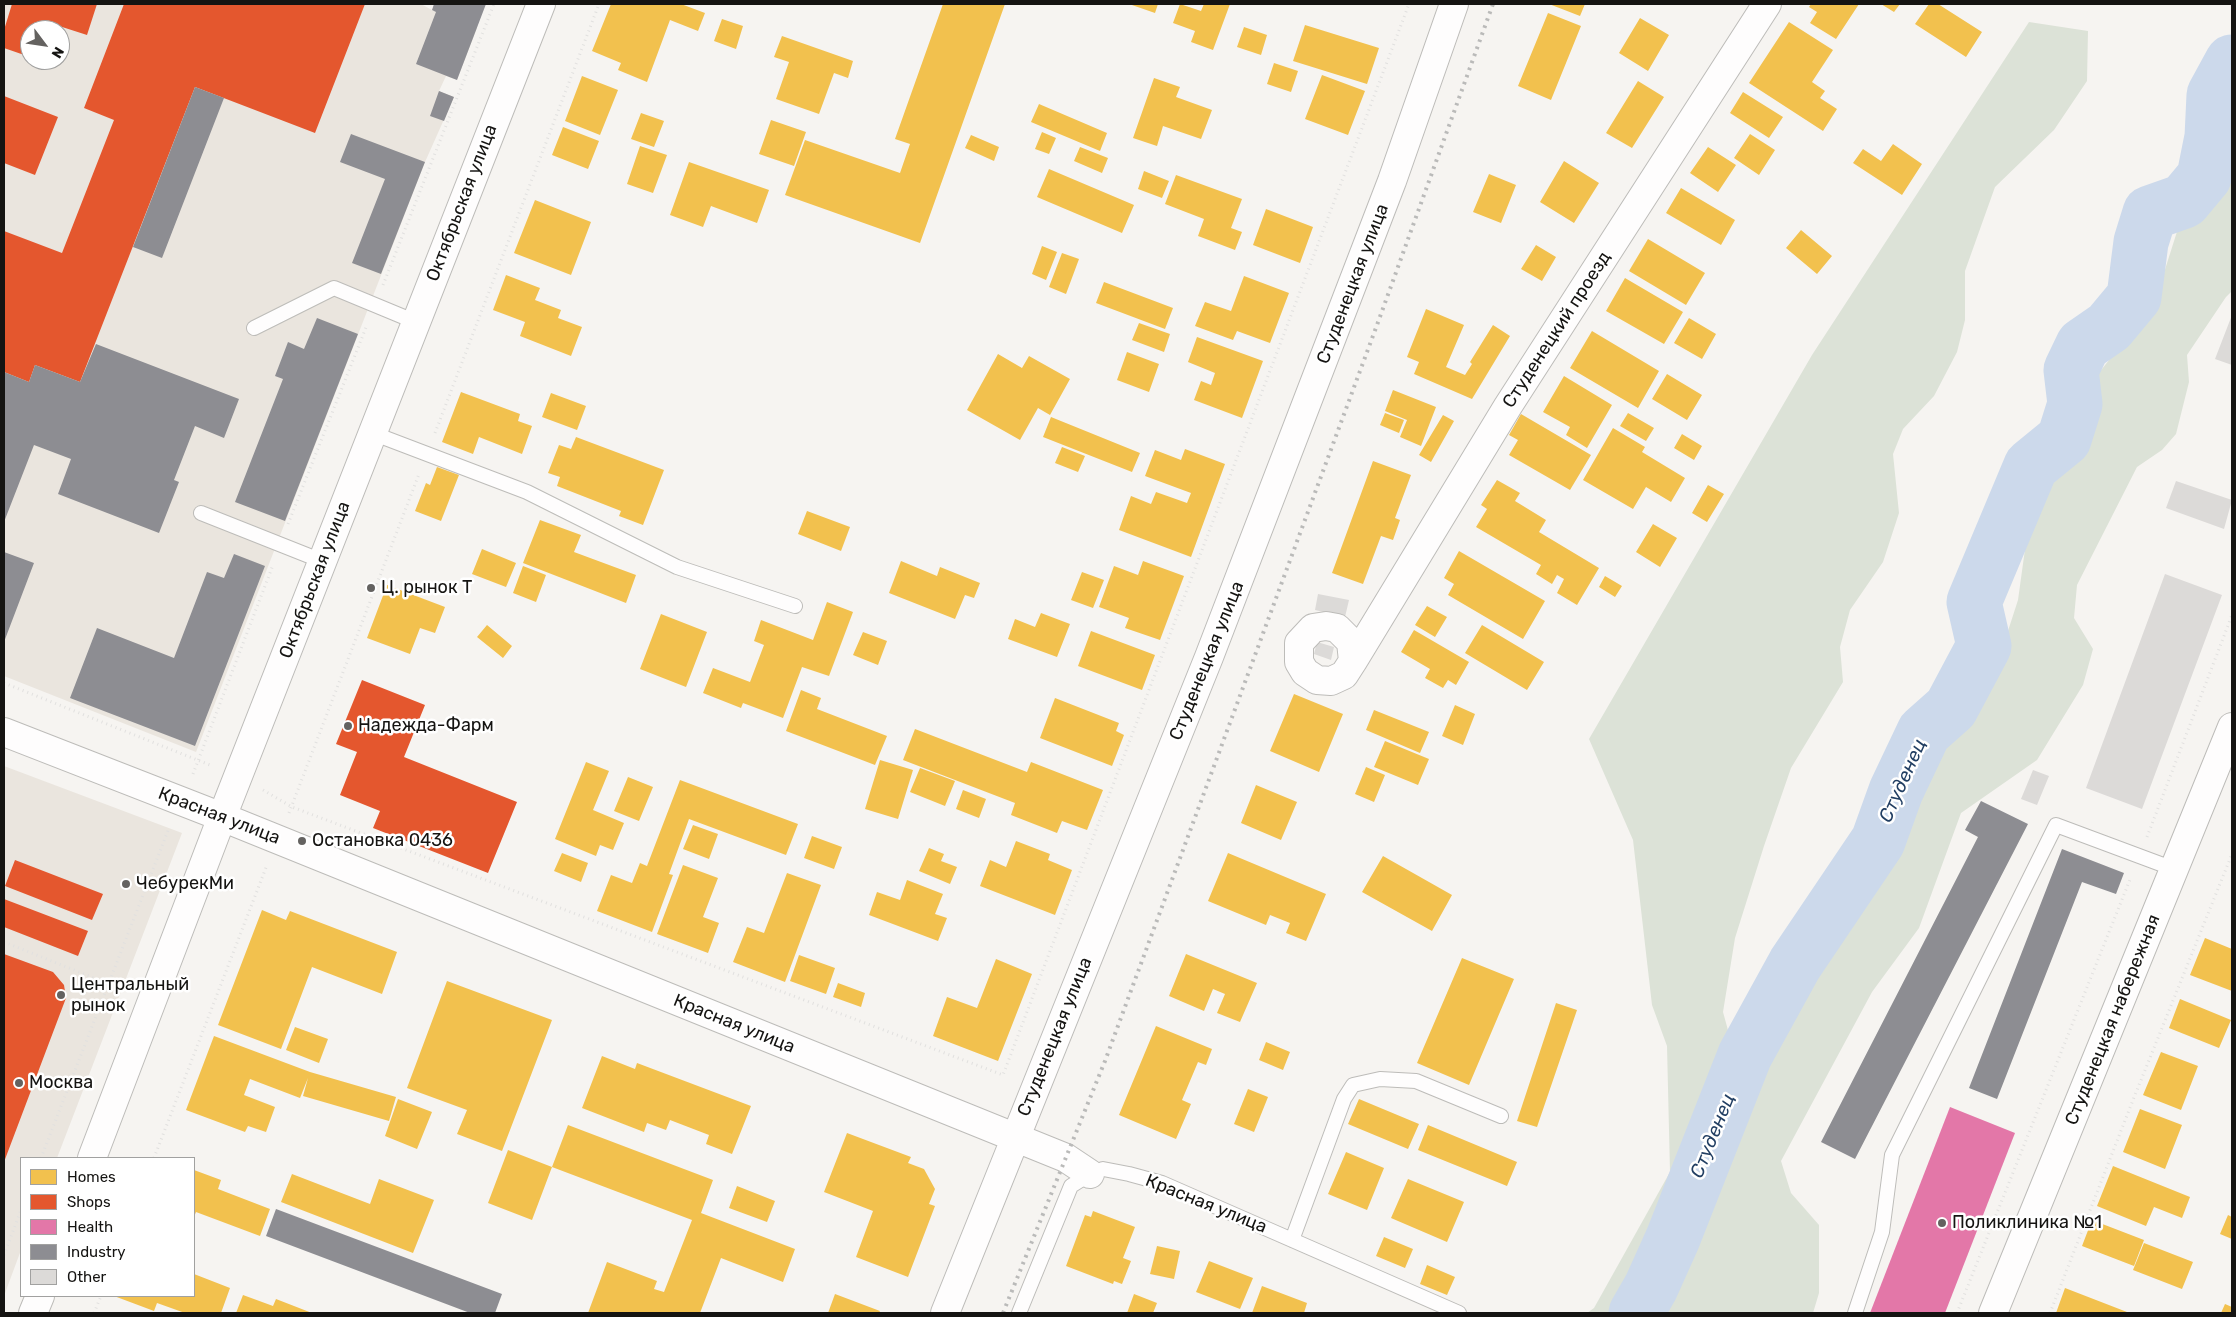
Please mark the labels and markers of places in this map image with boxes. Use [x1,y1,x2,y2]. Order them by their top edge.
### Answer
place label: Ц. рынок Т [381,577,472,599]
marker: Ц. рынок Т [365,582,377,594]
place label: Надежда-Фарм [358,715,494,737]
marker: Надежда-Фарм [342,720,354,732]
place label: Остановка 0436 [312,830,453,852]
marker: Остановка 0436 [296,835,308,847]
place label: ЧебурекМи [136,873,234,895]
marker: ЧебурекМи [120,878,132,890]
place label: Центральный рынок [71,974,189,1016]
marker: Центральный рынок [55,989,67,1001]
place label: Москва [29,1072,93,1094]
marker: Москва [13,1077,25,1089]
place label: Поликлиника №1 [1952,1212,2102,1234]
marker: Поликлиника №1 [1936,1217,1948,1229]

